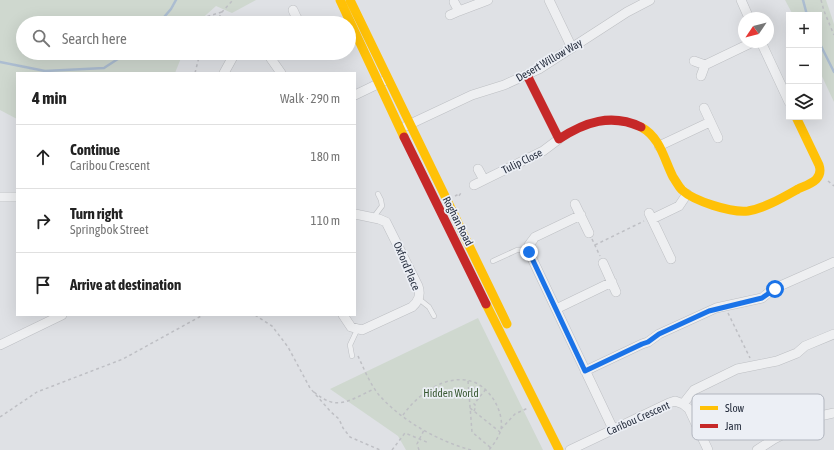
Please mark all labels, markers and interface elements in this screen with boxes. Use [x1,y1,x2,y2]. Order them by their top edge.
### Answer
north arrow [738,12,774,48]
map controls [786,12,822,120]
button: + [786,12,822,48]
search box [16,16,356,60]
icon: search [30,27,52,49]
text: Search here [62,30,127,47]
street label: Desert Willow Way [514,36,585,84]
button: − [786,48,822,84]
button: layers [786,84,822,120]
text: 4 min [32,88,67,108]
text: Walk · 290 m [280,91,340,106]
text: Continue [70,141,120,158]
icon: ahead [32,146,54,168]
street label: Tulip Close [500,146,544,176]
text: 180 m [311,149,340,164]
text: Caribou Crescent [70,158,150,173]
street label: Roghan Road [440,194,476,248]
text: Turn right [70,205,123,222]
icon: right [32,210,54,232]
text: 110 m [311,213,340,228]
text: Springbok Street [70,222,149,237]
street label: Oxford Place [391,240,423,292]
route end [520,243,538,261]
icon: arrive [32,274,54,296]
text: Arrive at destination [70,276,181,293]
route start [766,280,784,298]
park label: Hidden World [423,387,479,399]
legend [692,394,824,440]
street label: Caribou Crescent [605,399,671,437]
text: Slow [725,402,744,414]
text: Jam [725,420,742,432]

